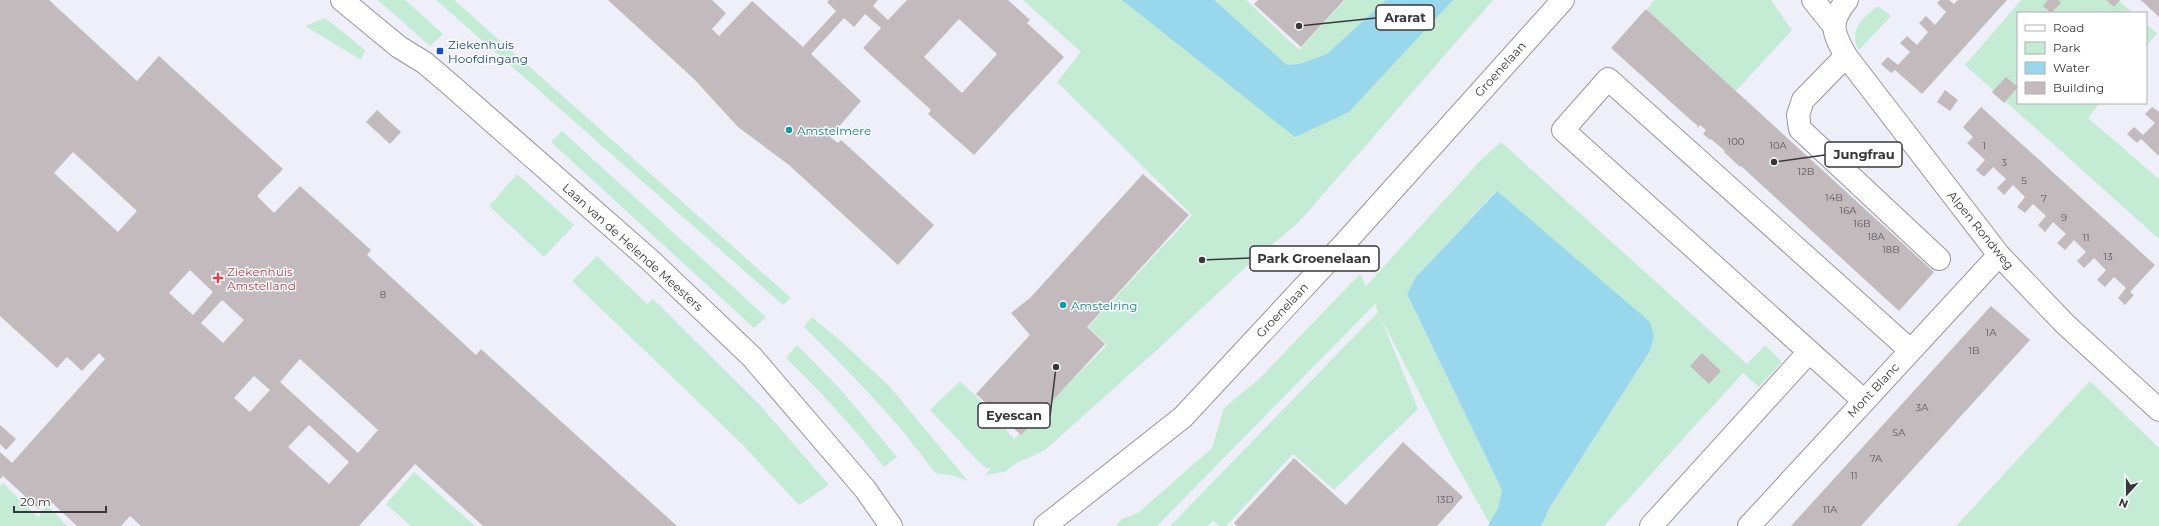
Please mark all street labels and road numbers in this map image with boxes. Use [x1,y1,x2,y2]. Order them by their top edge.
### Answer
street label: Groenelaan [1471,38,1529,100]
street label: Laan van de Helende Meesters [560,180,707,314]
street label: Alpen Rondweg [1945,188,2017,272]
street label: Groenelaan [1253,279,1311,341]
street label: Mont Blanc [1844,359,1902,420]

